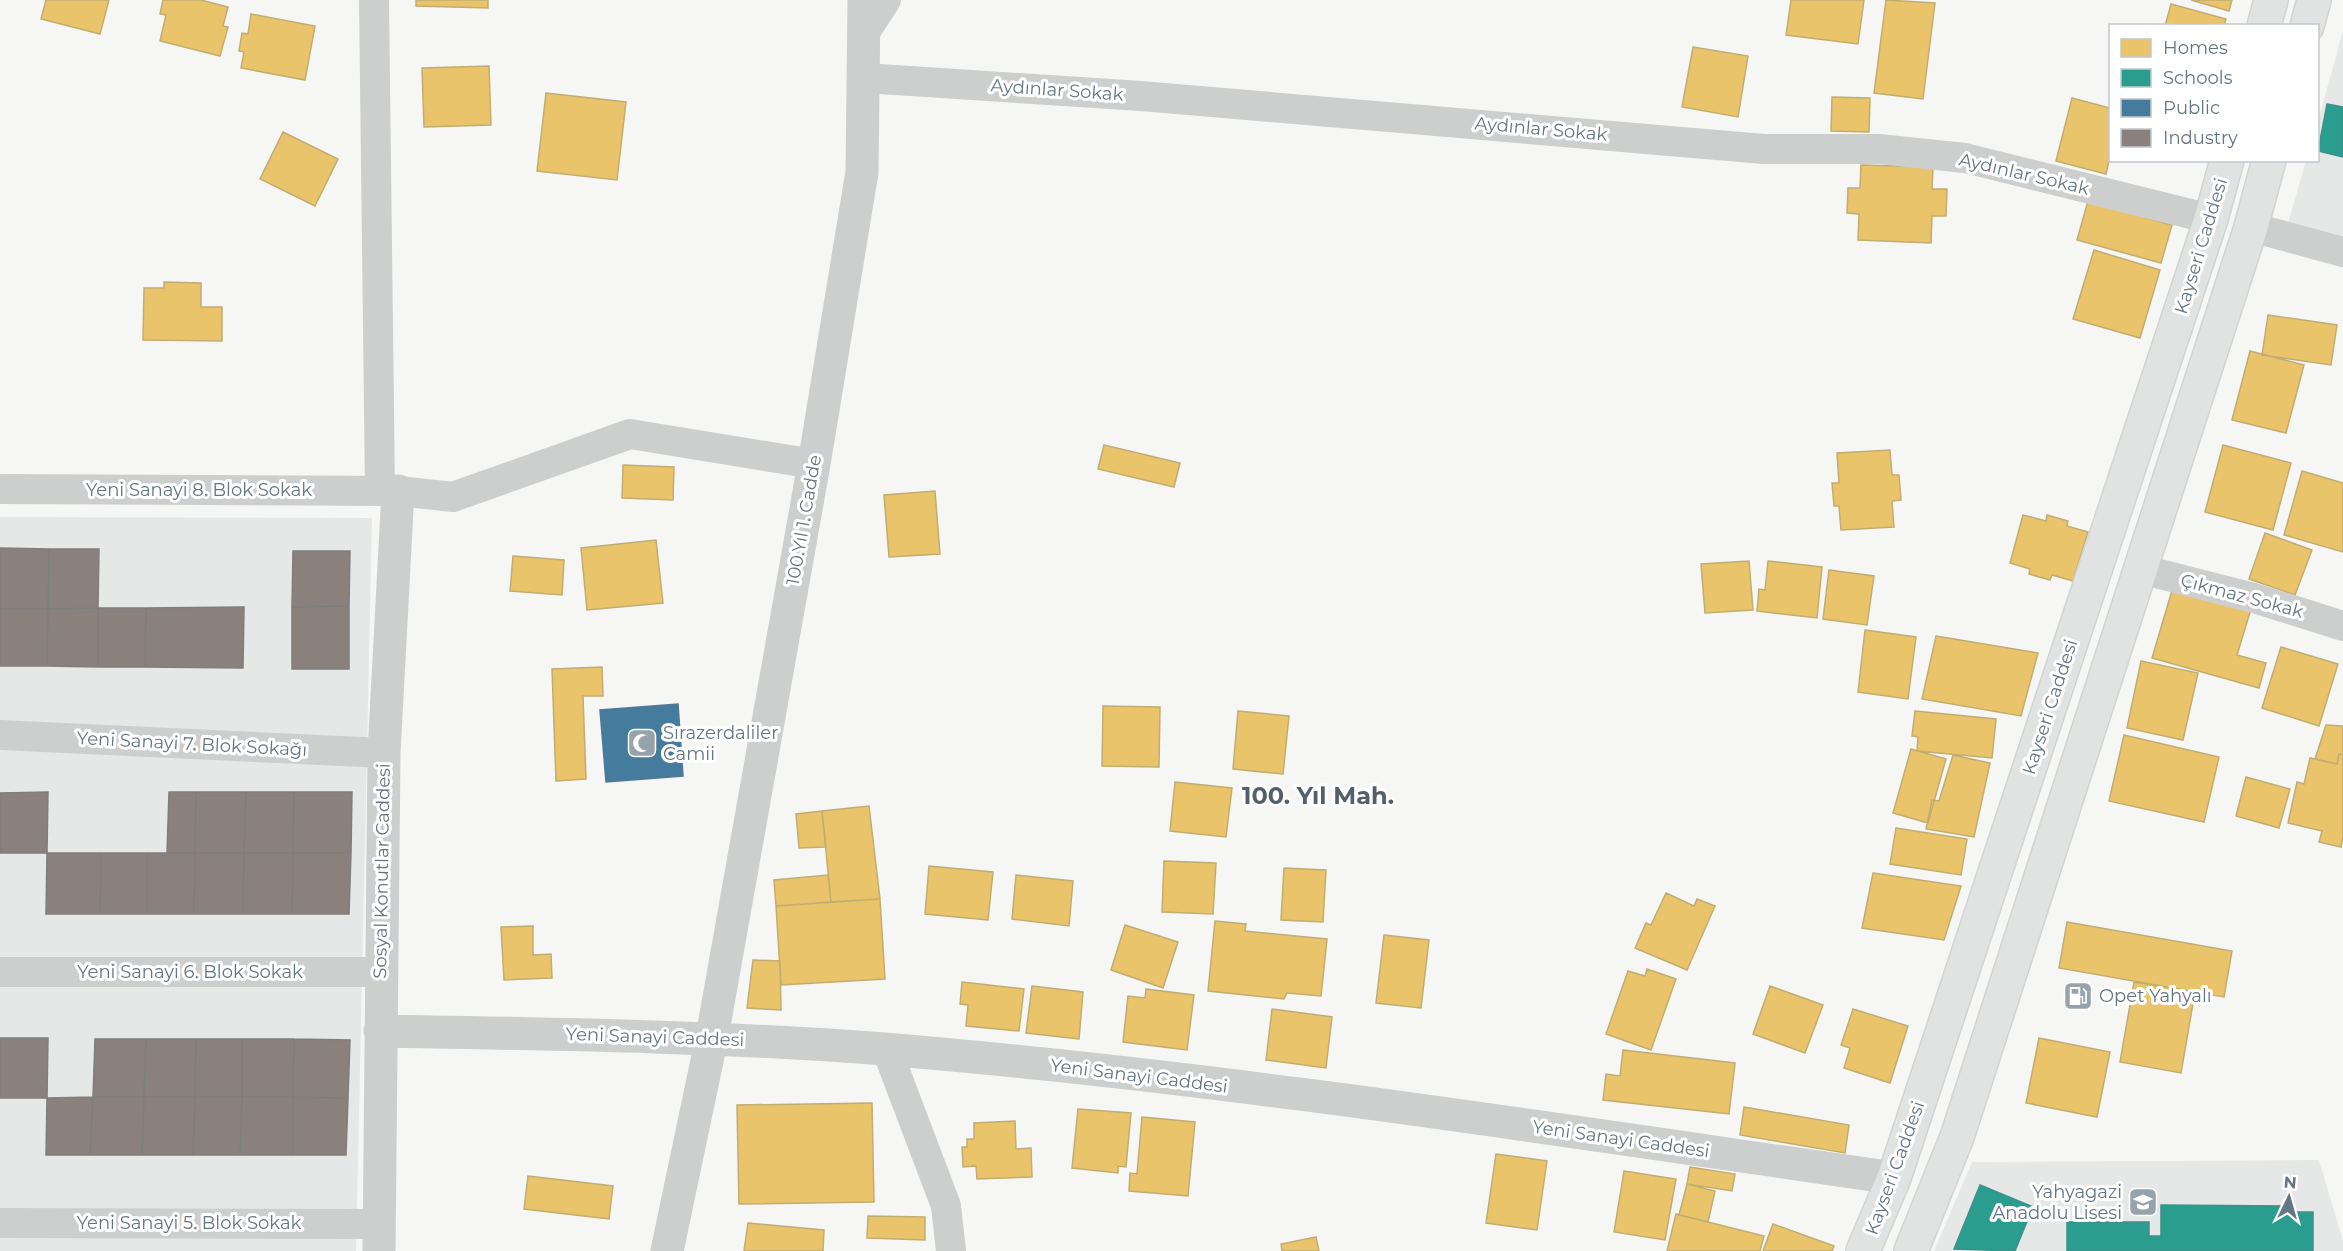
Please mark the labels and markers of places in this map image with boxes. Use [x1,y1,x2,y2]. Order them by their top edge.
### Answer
place label: Sırazerdaliler Camii [663,722,778,765]
mosque icon: Sırazerdaliler Camii [626,727,658,759]
fuel station icon: Opet Yahyalı [2062,980,2094,1012]
place label: Opet Yahyalı [2099,985,2212,1007]
place label: Yahyagazi Anadolu Lisesi [1992,1181,2122,1224]
school or university icon: Yahyagazi Anadolu Lisesi [2127,1186,2159,1218]

